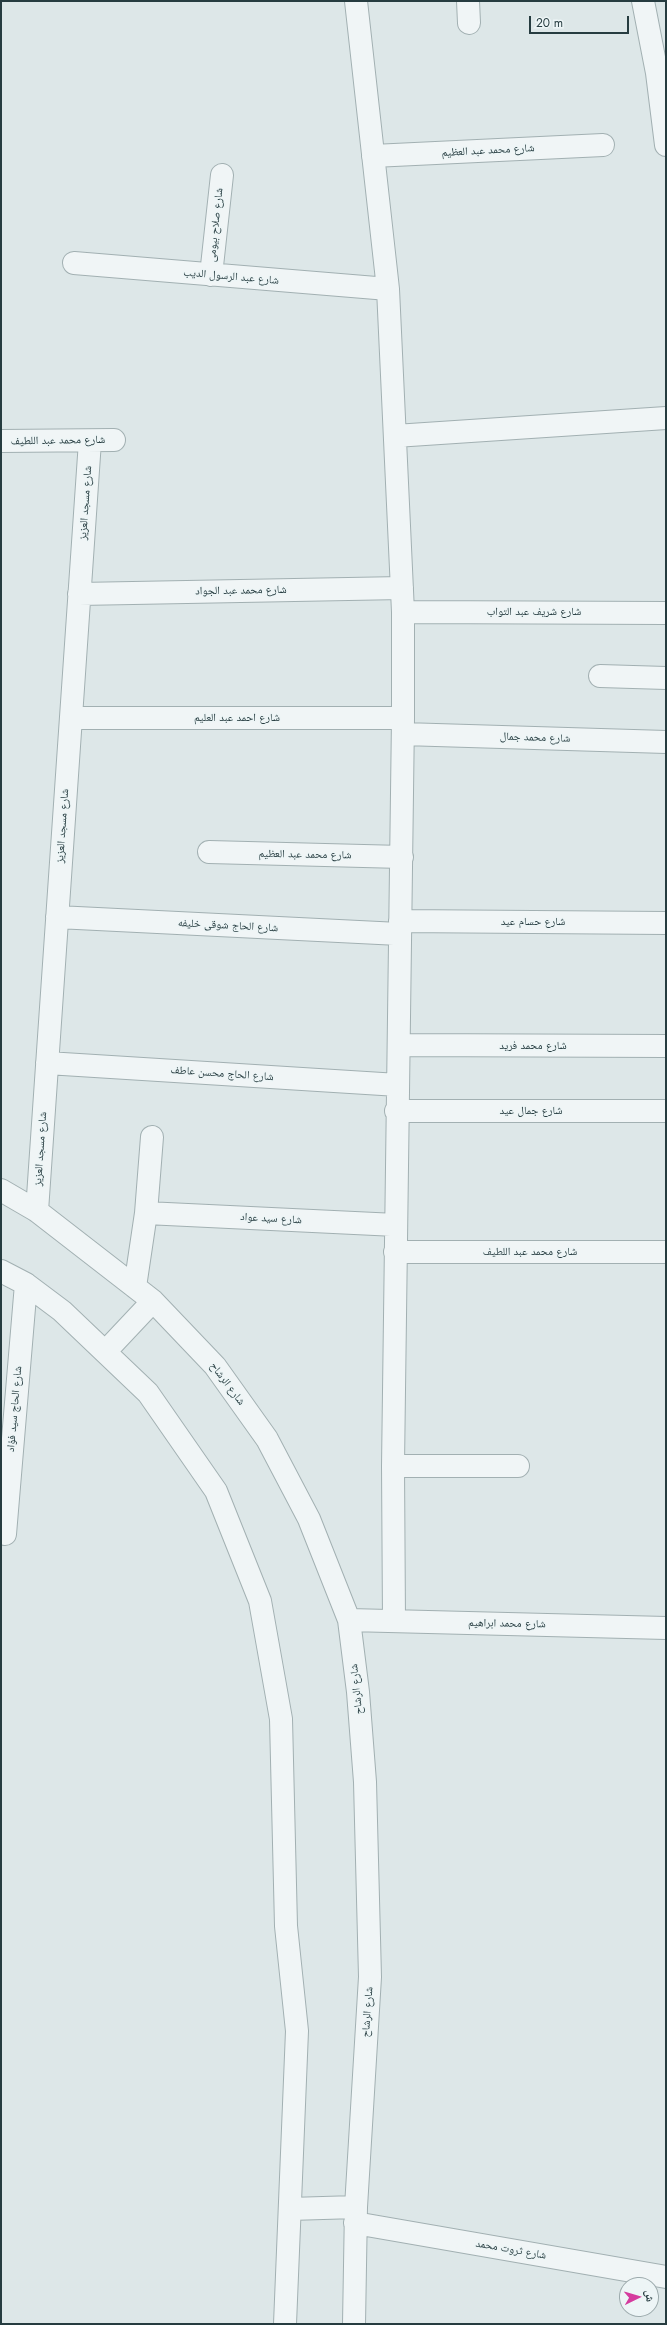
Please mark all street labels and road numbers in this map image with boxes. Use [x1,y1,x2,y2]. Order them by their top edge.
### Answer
street label: شارع محمد عبد العظيم [441,142,535,160]
street label: شارع صلاح بيومى [206,187,226,263]
street label: شارع عبد الرسول الديب [183,266,279,288]
street label: شارع محمد عبد اللطيف [11,434,105,448]
street label: شارع مسجد العزيز [77,465,95,541]
street label: شارع محمد عبد الجواد [195,584,287,598]
street label: شارع شريف عبد التواب [487,605,581,619]
street label: شارع احمد عبد العليم [194,711,280,725]
street label: شارع محمد جمال [500,730,570,746]
street label: شارع مسجد العزيز [54,788,72,864]
street label: شارع محمد عبد العظيم [258,848,352,862]
street label: شارع حسام عيد [501,915,565,929]
street label: شارع الحاج شوقى خليفه [178,917,278,935]
street label: شارع محمد فريد [499,1039,567,1053]
street label: شارع الحاج محسن عاطف [170,1064,274,1084]
street label: شارع جمال عيد [499,1104,563,1118]
street label: شارع مسجد العزيز [32,1111,50,1187]
street label: شارع سيد عواد [240,1211,302,1227]
street label: شارع محمد عبد اللطيف [483,1245,577,1259]
street label: شارع الرشاح [206,1360,248,1408]
street label: شارع الحاج سيد فؤاد [5,1365,25,1453]
street label: شارع محمد ابراهيم [468,1617,546,1631]
street label: شارع الرشاح [348,1663,366,1715]
street label: شارع الرشاح [360,1986,376,2038]
street label: شارع ثروت محمد [475,2237,547,2263]

